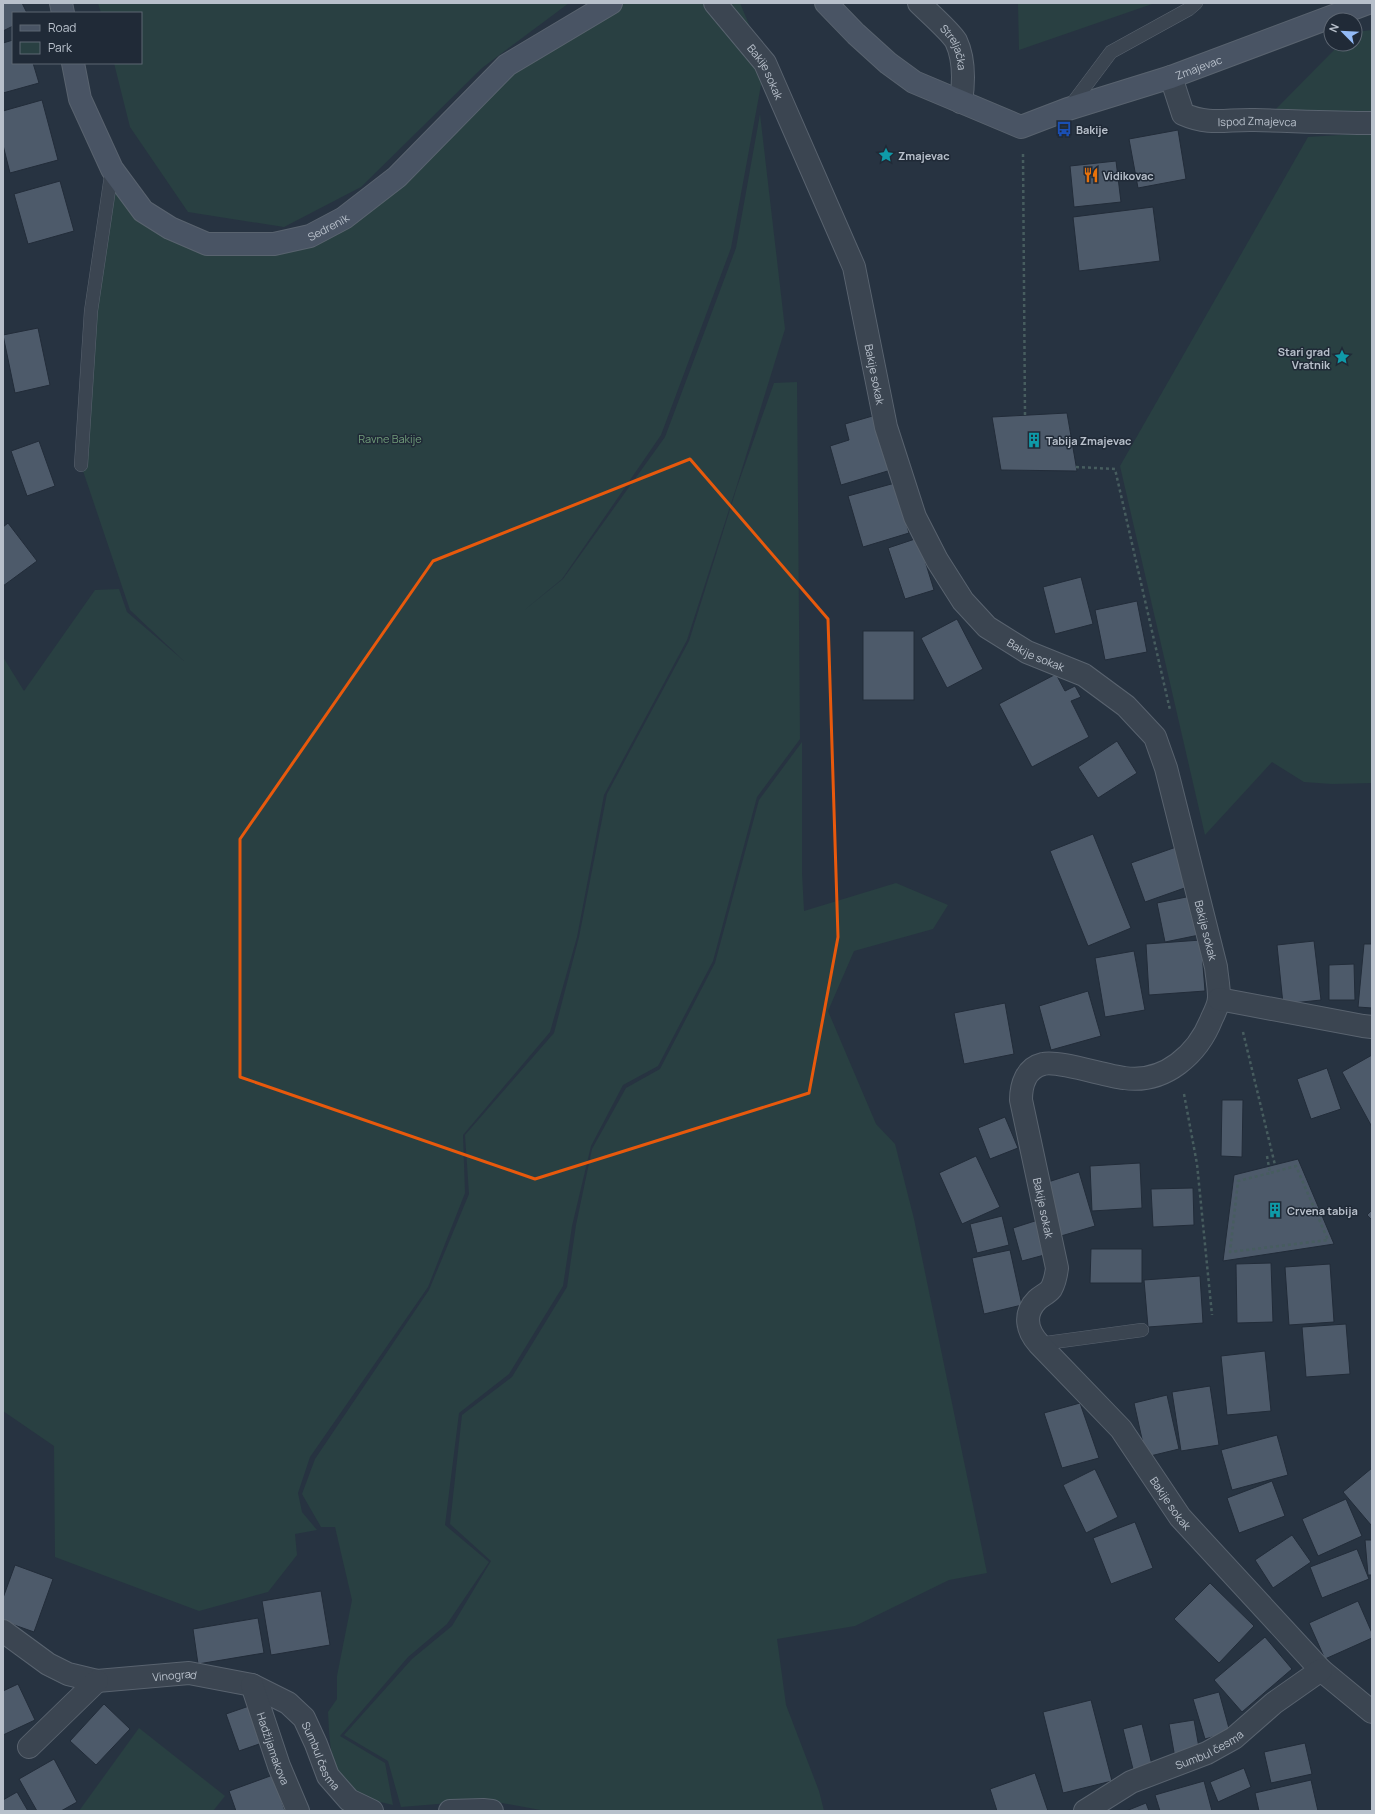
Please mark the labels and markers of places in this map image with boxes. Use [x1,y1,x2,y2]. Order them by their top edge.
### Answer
bus stop icon: Bakije [1055,120,1073,138]
place label: Bakije [1076,122,1108,137]
place icon: Zmajevac [877,146,895,164]
place label: Zmajevac [898,148,950,163]
restaurant icon: Vidikovac [1082,166,1100,184]
place label: Vidikovac [1103,168,1154,183]
place label: Stari grad Vratnik [1278,344,1331,372]
place icon: Stari grad Vratnik [1333,348,1351,366]
building icon: Tabija Zmajevac [1025,431,1043,449]
place label: Tabija Zmajevac [1046,433,1131,448]
building icon: Crvena tabija [1266,1201,1284,1219]
place label: Crvena tabija [1287,1203,1358,1218]

